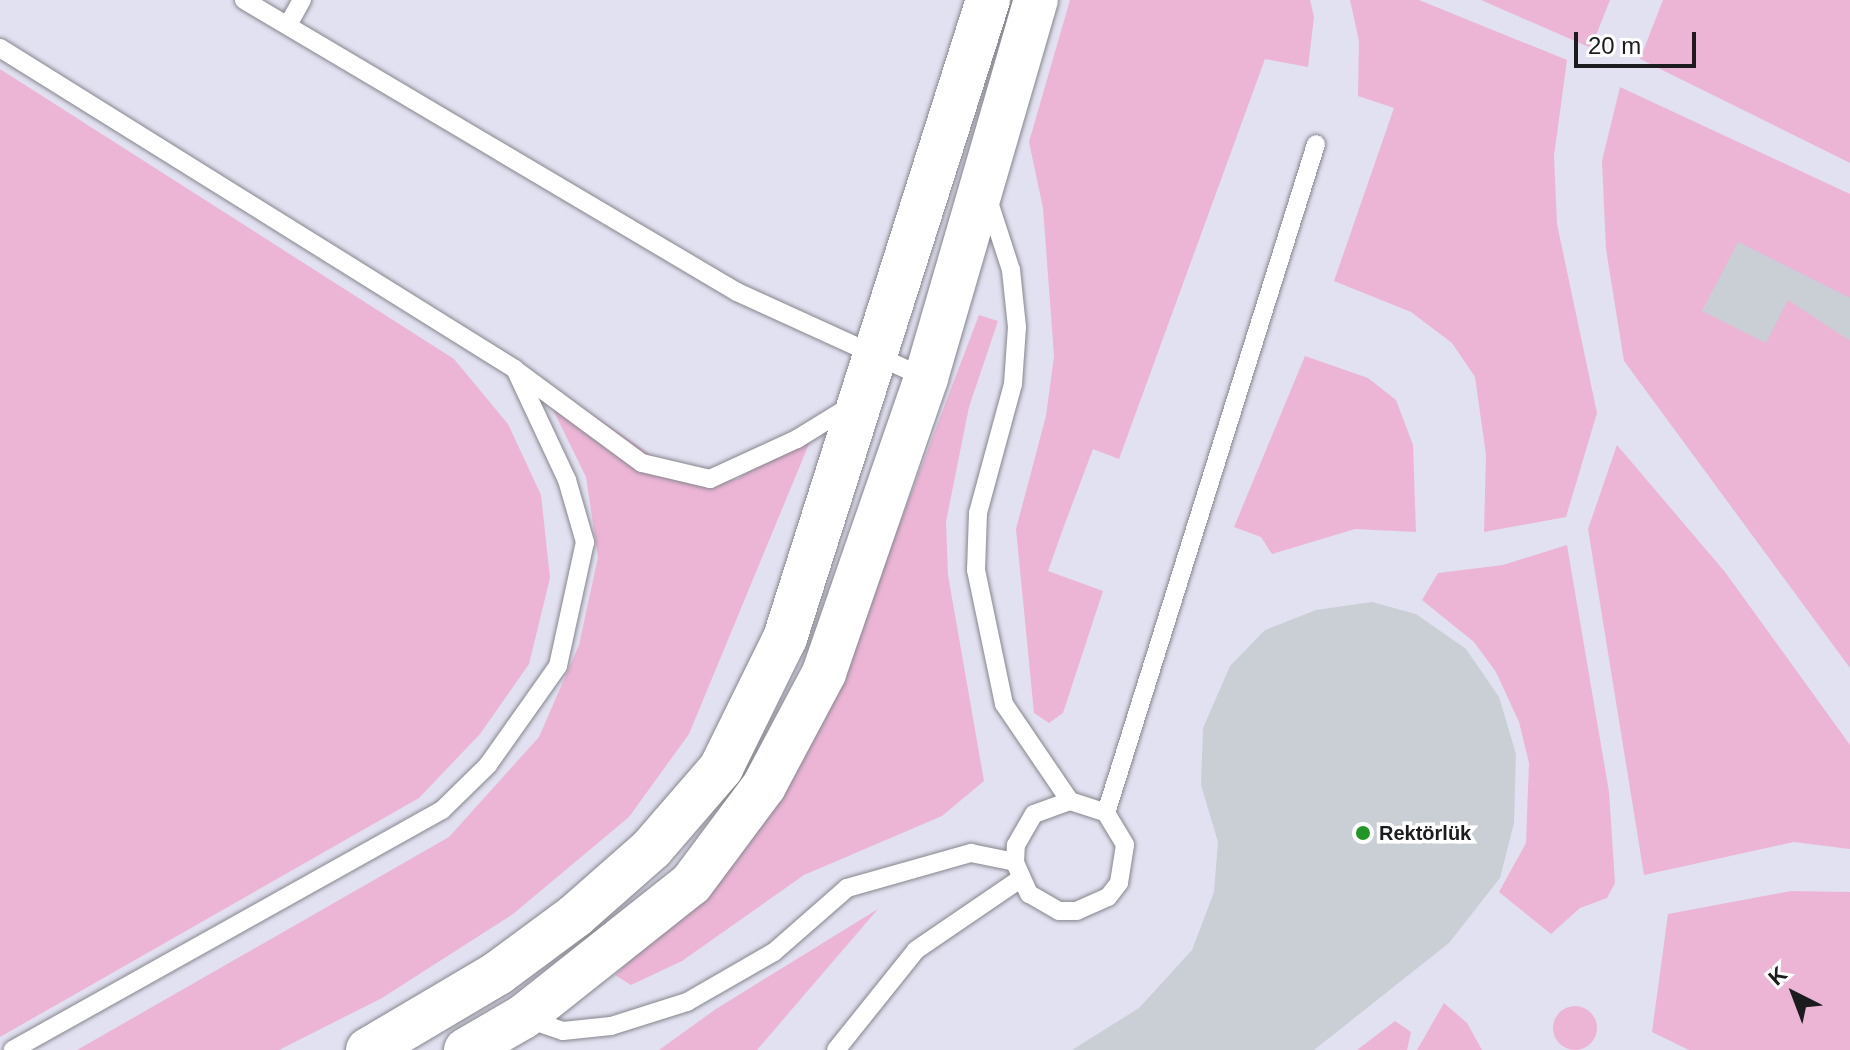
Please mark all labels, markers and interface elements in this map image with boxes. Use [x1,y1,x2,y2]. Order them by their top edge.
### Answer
scale bar [1578,16,1700,66]
text: 20 m [1588,32,1641,59]
place label: Rektörlük [1379,821,1471,845]
marker: Rektörlük [1354,824,1372,842]
north arrow [1754,954,1834,1034]
text: K [1763,961,1792,990]

